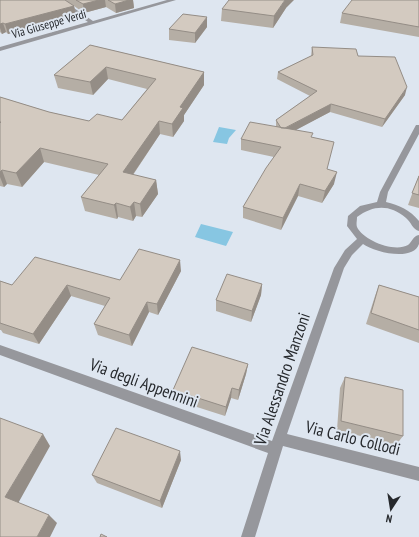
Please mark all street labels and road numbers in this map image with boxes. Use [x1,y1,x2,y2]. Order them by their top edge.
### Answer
street label: Via Giuseppe Verdi [9,6,88,42]
street label: Via Alessandro Manzoni [249,310,315,449]
street label: Via degli Appennini [86,353,201,413]
street label: Via Carlo Collodi [302,415,403,460]

